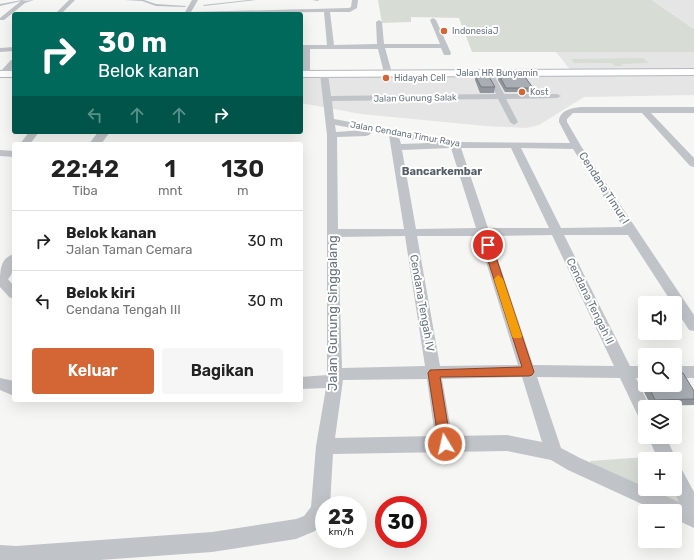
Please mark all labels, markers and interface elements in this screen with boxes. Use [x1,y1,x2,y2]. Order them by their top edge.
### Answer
text: 30 m [98,26,167,59]
marker: IndonesiaJ [439,26,449,36]
place label: IndonesiaJ [452,26,498,36]
icon: right [32,28,84,80]
text: Belok kanan [98,60,199,82]
street label: Jalan HR Bunyamin [456,68,538,78]
marker: Hidayah Cell [381,73,391,83]
place label: Hidayah Cell [394,73,446,83]
marker: Kost [517,87,527,97]
place label: Kost [530,87,549,97]
street label: Jalan Gunung Salak [373,92,457,104]
icon: left [84,104,106,126]
icon: ahead [126,104,148,126]
icon: ahead [168,104,190,126]
icon: right [210,104,232,126]
street label: Jalan Cendana Timur Raya [349,119,461,149]
street label: Cendana Timur I [576,150,632,226]
text: 22:42 [51,155,119,183]
text: 1 [164,155,176,183]
text: 130 [221,155,264,183]
district label: Bancarkembar [402,165,482,178]
text: Tiba [72,183,98,198]
text: mnt [158,183,182,198]
text: m [237,183,249,198]
text: Belok kanan [66,224,156,242]
pin [471,228,505,262]
icon: right [32,230,54,252]
text: 30 m [247,232,283,250]
icon: arrive [477,234,499,256]
street label: Jalan Gunung Singgalang [325,235,341,391]
text: Jalan Taman Cemara [66,242,192,257]
street label: Cendana Tengah IV [407,253,437,353]
street label: Cendana Tengah II [564,256,616,346]
text: Belok kiri [66,284,135,302]
icon: left [32,290,54,312]
text: 30 m [247,292,283,310]
map controls [638,296,682,548]
button: sound [638,296,682,340]
text: Cendana Tengah III [66,302,181,317]
button: Keluar [32,348,154,394]
button: Bagikan [162,348,283,394]
button: search [638,348,682,392]
button: layers [638,400,682,444]
position arrow [424,423,466,465]
button: + [638,452,682,496]
speed limit sign: 30 [375,496,427,548]
button: − [638,504,682,548]
text: 23 [328,505,354,529]
text: km/h [329,526,353,538]

